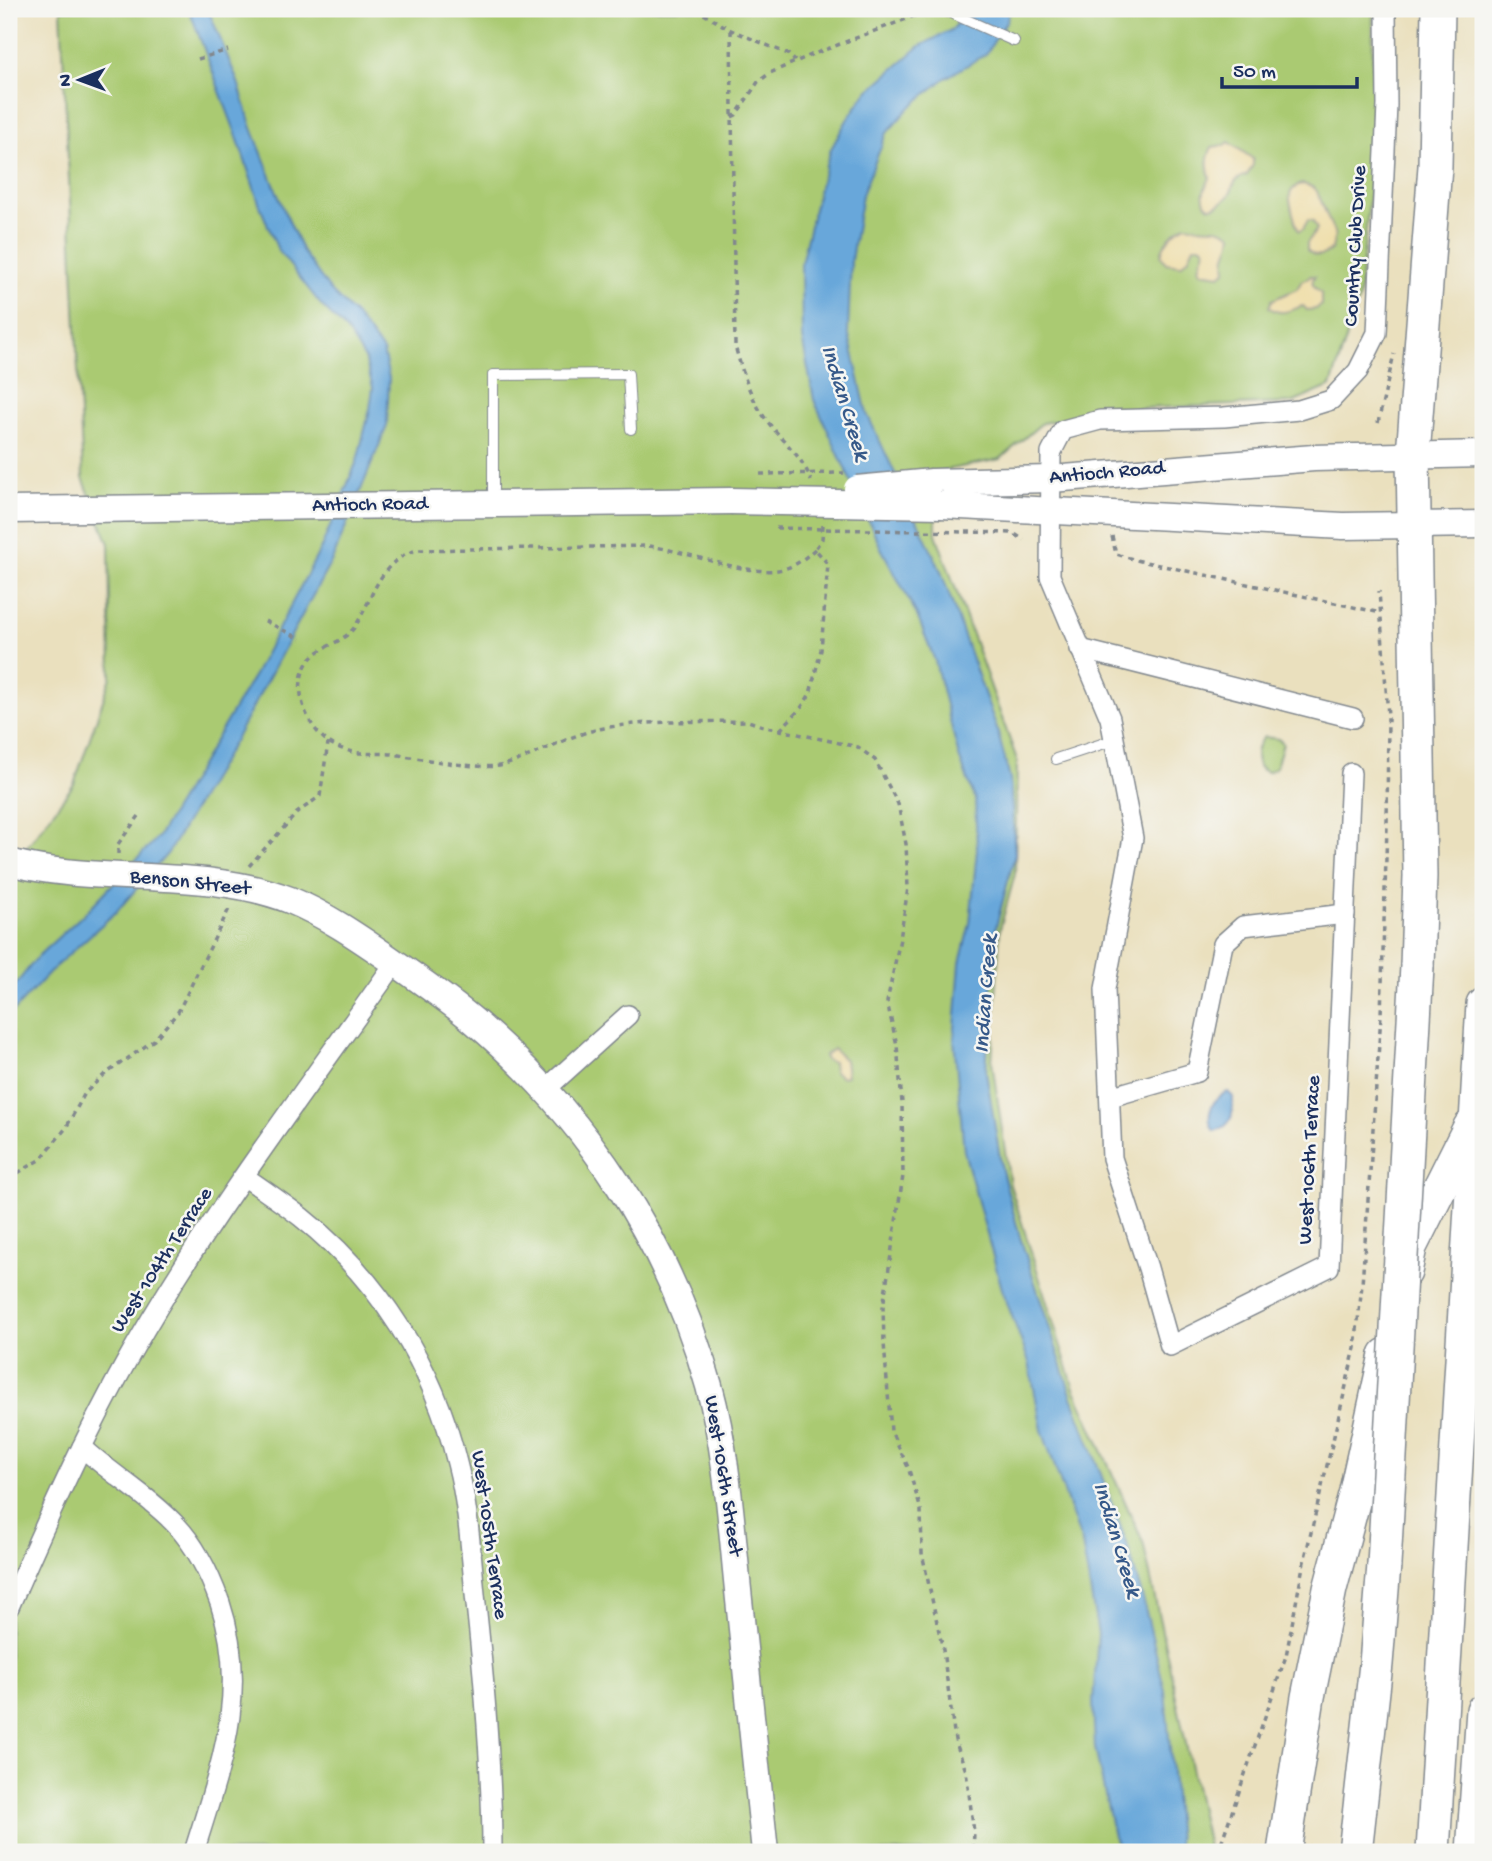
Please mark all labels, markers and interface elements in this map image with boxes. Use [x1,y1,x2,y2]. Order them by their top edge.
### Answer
north arrow [46,46,116,116]
scale bar [1222,46,1357,90]
text: 50 m [1233,61,1276,86]
text: N [55,74,78,87]
street label: Country Club Drive [1340,164,1374,327]
water label: Indian Creek [814,342,875,466]
street label: Antioch Road [1048,456,1167,491]
street label: Antioch Road [312,492,430,520]
street label: Benson Street [127,865,254,903]
water label: Indian Creek [969,931,1005,1054]
street label: West 106th Terrace [1294,1074,1328,1245]
street label: West 104th Terrace [107,1183,220,1338]
street label: West 106th Street [697,1394,747,1560]
street label: West 105th Terrace [464,1449,512,1622]
water label: Indian Creek [1086,1479,1147,1603]

